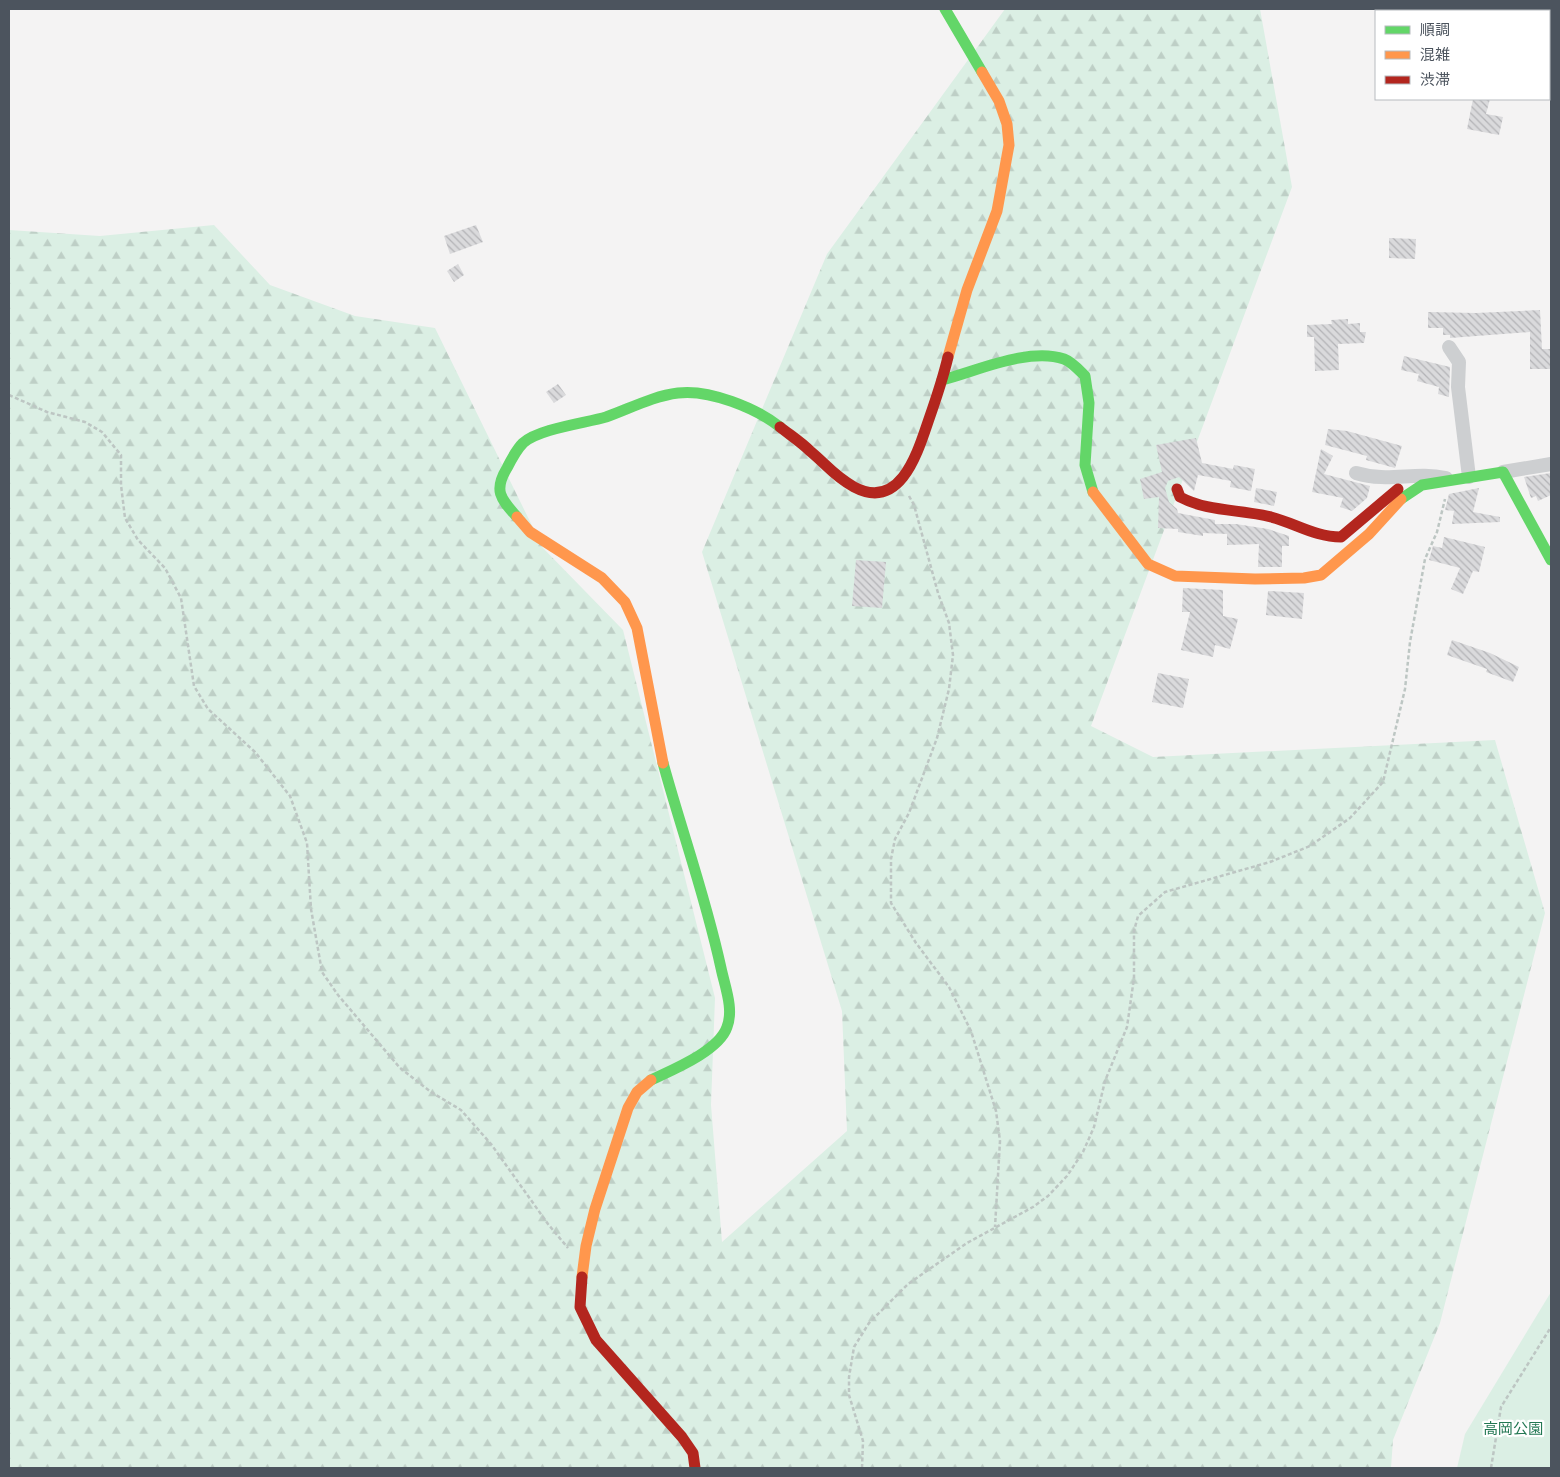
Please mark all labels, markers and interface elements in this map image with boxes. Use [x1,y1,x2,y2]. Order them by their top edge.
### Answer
legend [1375,10,1550,100]
text: 順調 [1420,21,1450,39]
text: 混雑 [1420,46,1450,64]
text: 渋滞 [1420,71,1450,89]
park label: 高岡公園 [1483,1420,1543,1438]

